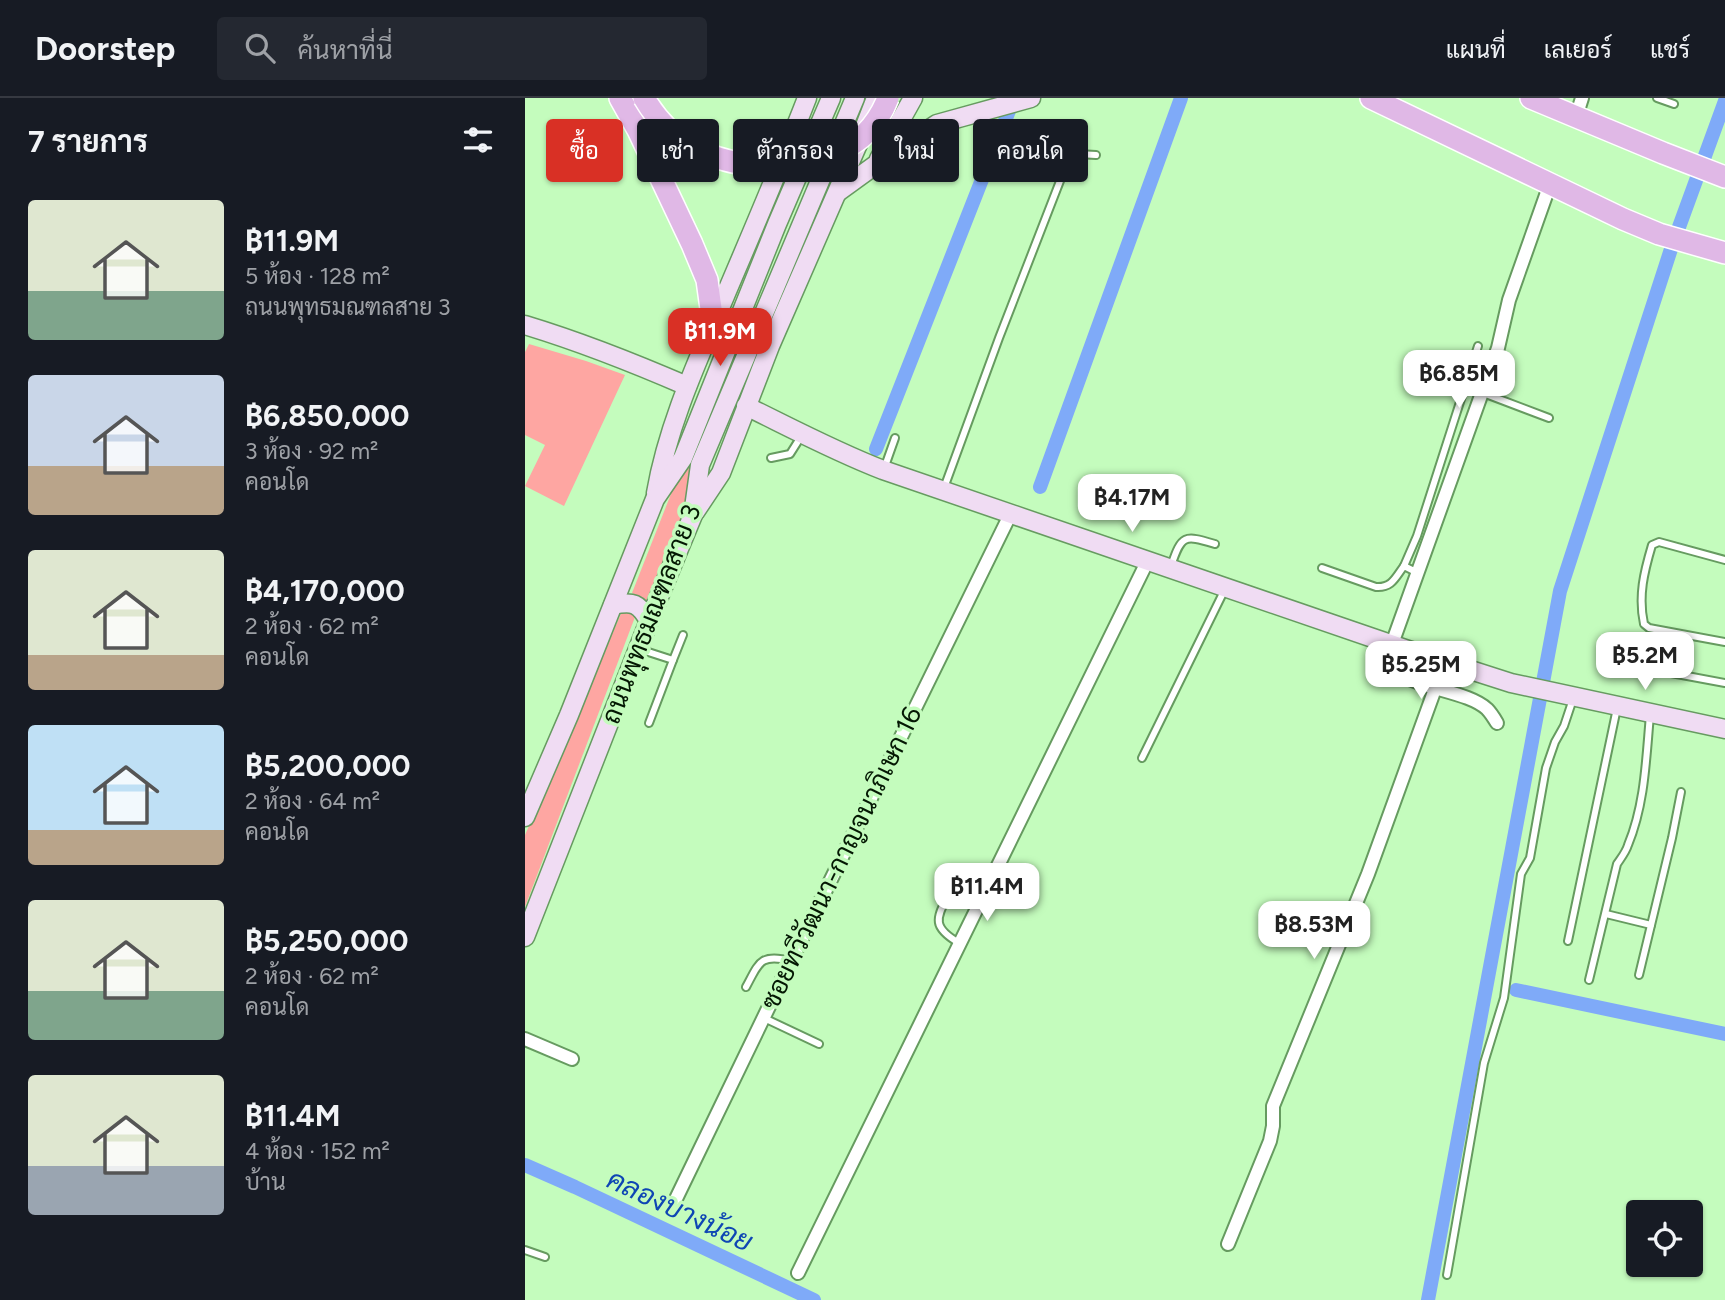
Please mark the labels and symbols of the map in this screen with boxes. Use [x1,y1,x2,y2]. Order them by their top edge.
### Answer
pin: ฿11.9M [663,308,777,368]
pin: ฿6.85M [1402,350,1516,410]
pin: ฿4.17M [1075,474,1189,534]
street label: ถนนพุทธมณฑลสาย 3 [594,500,709,729]
pin: ฿5.2M [1596,632,1694,692]
pin: ฿5.25M [1364,642,1478,701]
street label: ซอยทวีวัฒนา-กาญจนาภิเษก 16 [754,701,928,1015]
pin: ฿11.4M [930,864,1044,923]
pin: ฿8.53M [1257,902,1371,961]
water label: คลองบางน้อย [602,1160,759,1259]

